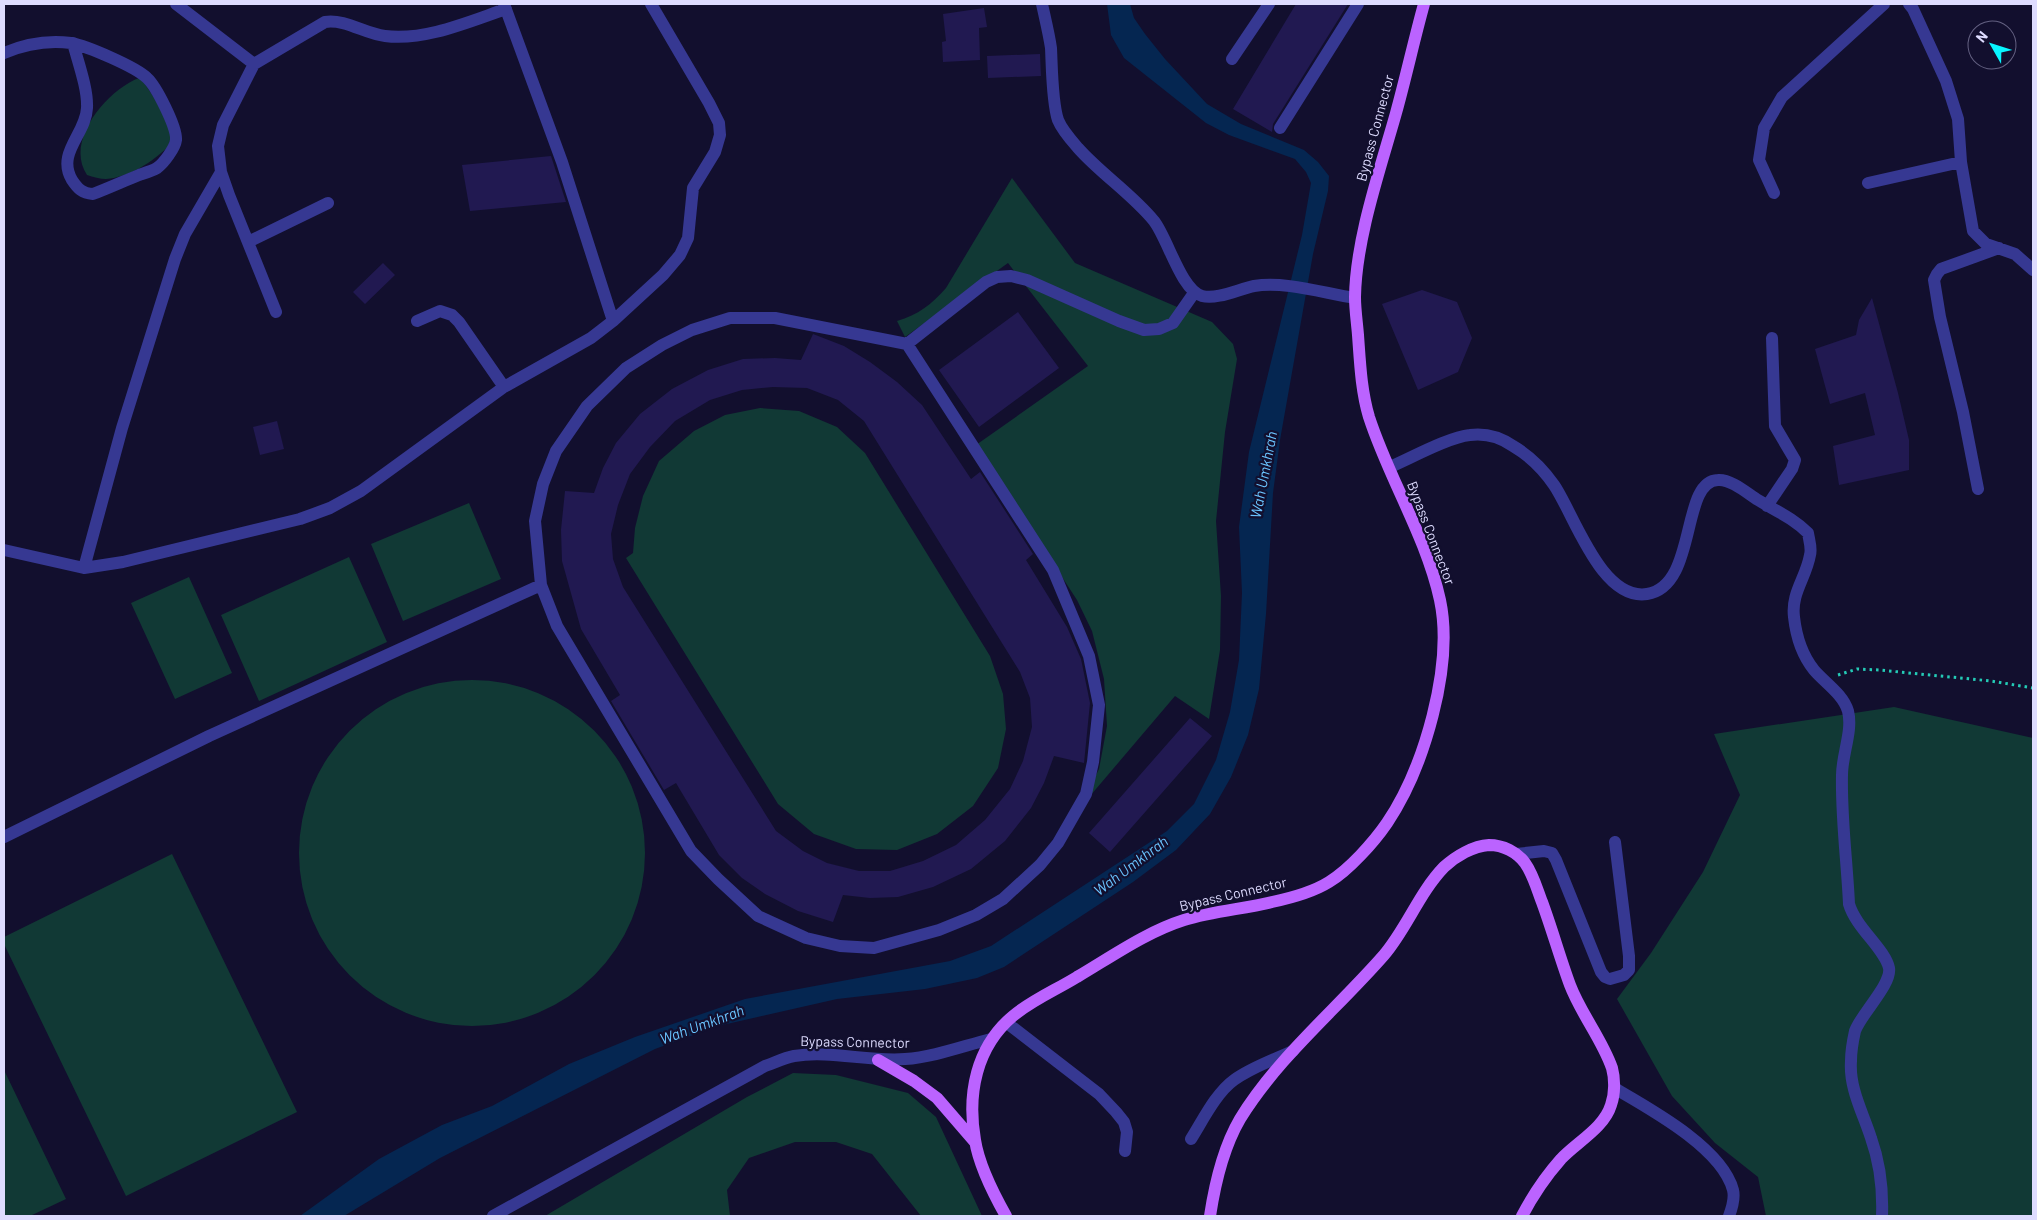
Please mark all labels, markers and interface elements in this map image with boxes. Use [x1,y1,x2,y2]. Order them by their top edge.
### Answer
north arrow [1967,20,2017,70]
text: N [1972,28,1991,45]
street label: Bypass Connector [1352,73,1397,183]
water label: Wah Umkhrah [1246,430,1280,520]
street label: Bypass Connector [1404,479,1459,587]
water label: Wah Umkhrah [1090,831,1171,899]
street label: Bypass Connector [1178,873,1288,914]
water label: Wah Umkhrah [657,1000,746,1048]
street label: Bypass Connector [800,1032,910,1051]

